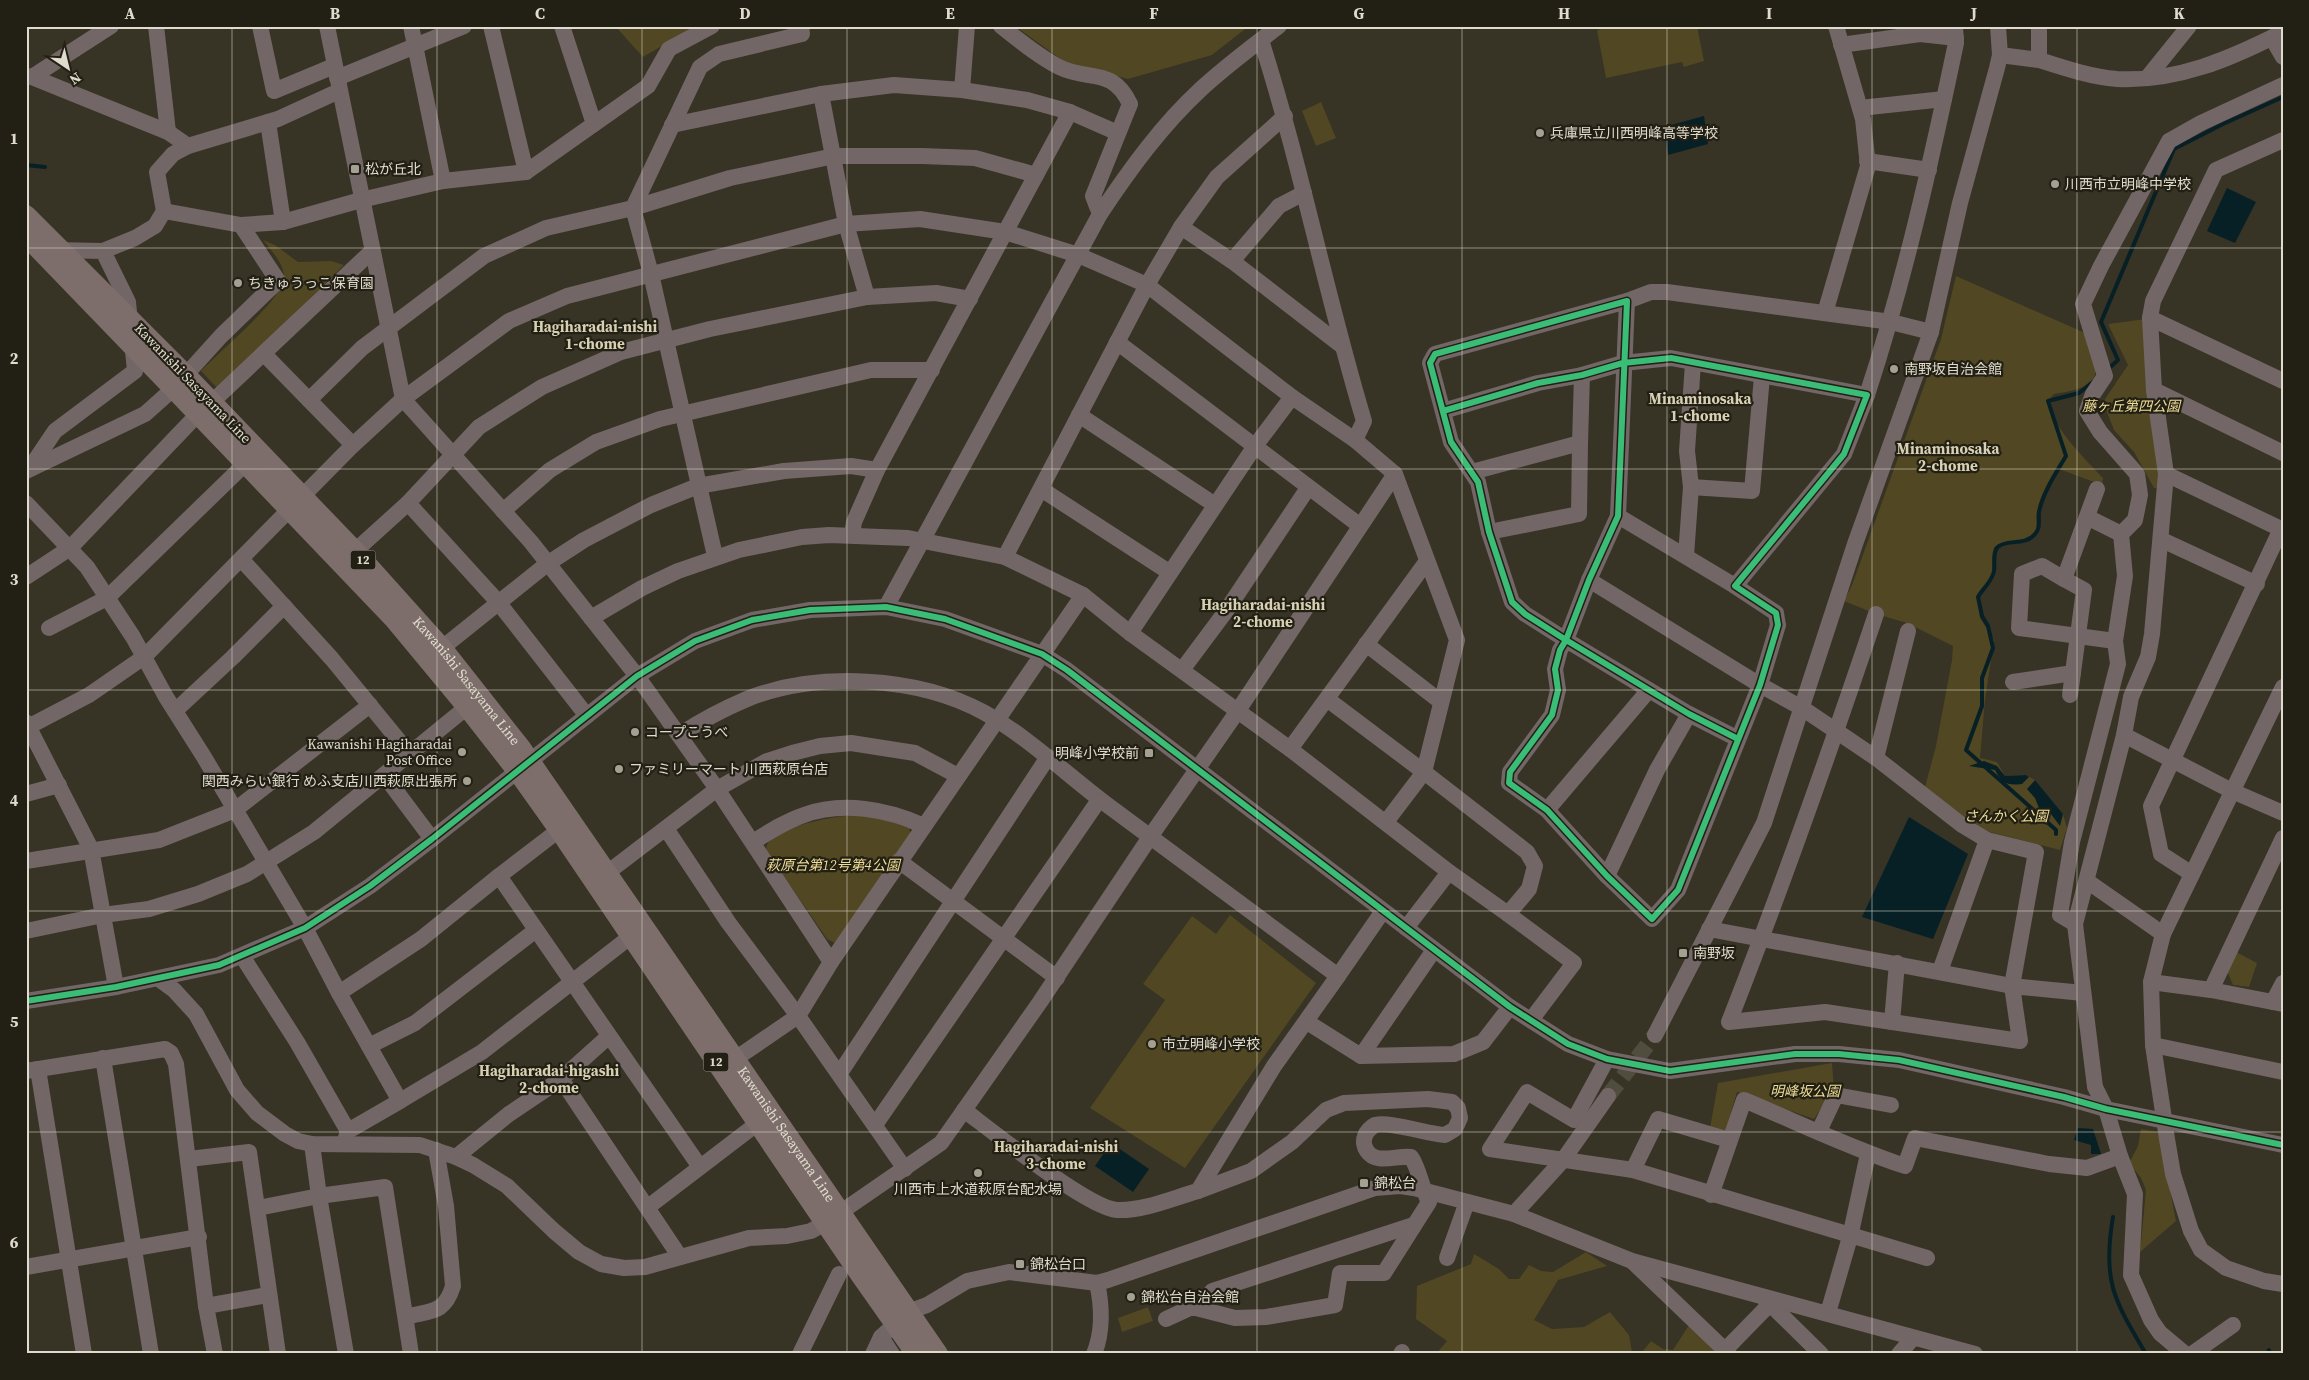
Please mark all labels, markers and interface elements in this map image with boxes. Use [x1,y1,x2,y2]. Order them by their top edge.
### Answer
text: A [125,2,136,24]
text: B [330,2,341,24]
text: C [535,2,545,24]
text: D [739,2,751,24]
text: E [945,2,955,24]
text: F [1149,2,1159,24]
text: G [1354,2,1365,24]
text: H [1558,2,1570,24]
text: I [1766,2,1772,24]
text: J [1970,2,1977,24]
text: K [2173,2,2185,24]
north arrow [42,42,92,92]
text: N [66,68,85,90]
place label: 兵庫県立川西明峰高等学校 [1550,123,1718,143]
text: 1 [10,127,18,149]
marker: 兵庫県立川西明峰高等学校 [1534,127,1546,139]
place label: 松が丘北 [365,159,421,179]
marker: 松が丘北 [349,163,361,175]
place label: 川西市立明峰中学校 [2065,174,2191,194]
marker: 川西市立明峰中学校 [2049,178,2061,190]
place label: ちきゅうっこ保育園 [248,273,374,293]
marker: ちきゅうっこ保育園 [232,277,244,289]
district label: Hagiharadai-nishi 1-chome [533,316,658,354]
street label: Kawanishi Sasayama Line [130,318,256,448]
text: 2 [10,347,19,369]
place label: 南野坂自治会館 [1904,359,2002,379]
marker: 南野坂自治会館 [1888,363,1900,375]
district label: Minaminosaka 1-chome [1649,388,1752,426]
park label: 藤ヶ丘第四公園 [2082,396,2182,416]
district label: Minaminosaka 2-chome [1897,438,2000,476]
road number: 12 [350,550,376,570]
text: 3 [10,568,19,590]
district label: Hagiharadai-nishi 2-chome [1201,594,1326,632]
street label: Kawanishi Sasayama Line [408,612,525,749]
place label: コープこうべ [645,722,728,742]
marker: コープこうべ [629,726,641,738]
place label: Kawanishi Hagiharadai Post Office [307,734,452,770]
place label: 明峰小学校前 [1055,743,1139,763]
marker: Kawanishi Hagiharadai Post Office [456,746,468,758]
marker: 明峰小学校前 [1143,747,1155,759]
place label: ファミリーマート 川西萩原台店 [629,759,828,779]
marker: ファミリーマート 川西萩原台店 [613,763,625,775]
place label: 関西みらい銀行 めふ支店川西萩原出張所 [202,771,457,791]
marker: 関西みらい銀行 めふ支店川西萩原出張所 [461,775,473,787]
text: 4 [10,789,19,811]
park label: さんかく公園 [1964,806,2050,826]
park label: 萩原台第12号第4公園 [766,855,902,875]
place label: 南野坂 [1693,943,1735,963]
marker: 南野坂 [1677,947,1689,959]
text: 5 [10,1010,19,1032]
place label: 市立明峰小学校 [1162,1034,1260,1054]
marker: 市立明峰小学校 [1146,1038,1158,1050]
road number: 12 [704,1052,728,1072]
district label: Hagiharadai-higashi 2-chome [479,1060,619,1098]
street label: Kawanishi Sasayama Line [733,1062,840,1206]
park label: 明峰坂公園 [1770,1081,1842,1101]
district label: Hagiharadai-nishi 3-chome [994,1136,1119,1174]
marker: 川西市上水道萩原台配水場 [972,1167,984,1179]
place label: 錦松台 [1374,1173,1416,1193]
marker: 錦松台 [1358,1177,1370,1189]
place label: 川西市上水道萩原台配水場 [894,1179,1062,1199]
text: 6 [10,1231,19,1253]
place label: 錦松台口 [1030,1254,1086,1274]
marker: 錦松台口 [1014,1258,1026,1270]
place label: 錦松台自治会館 [1141,1287,1239,1307]
marker: 錦松台自治会館 [1125,1291,1137,1303]

